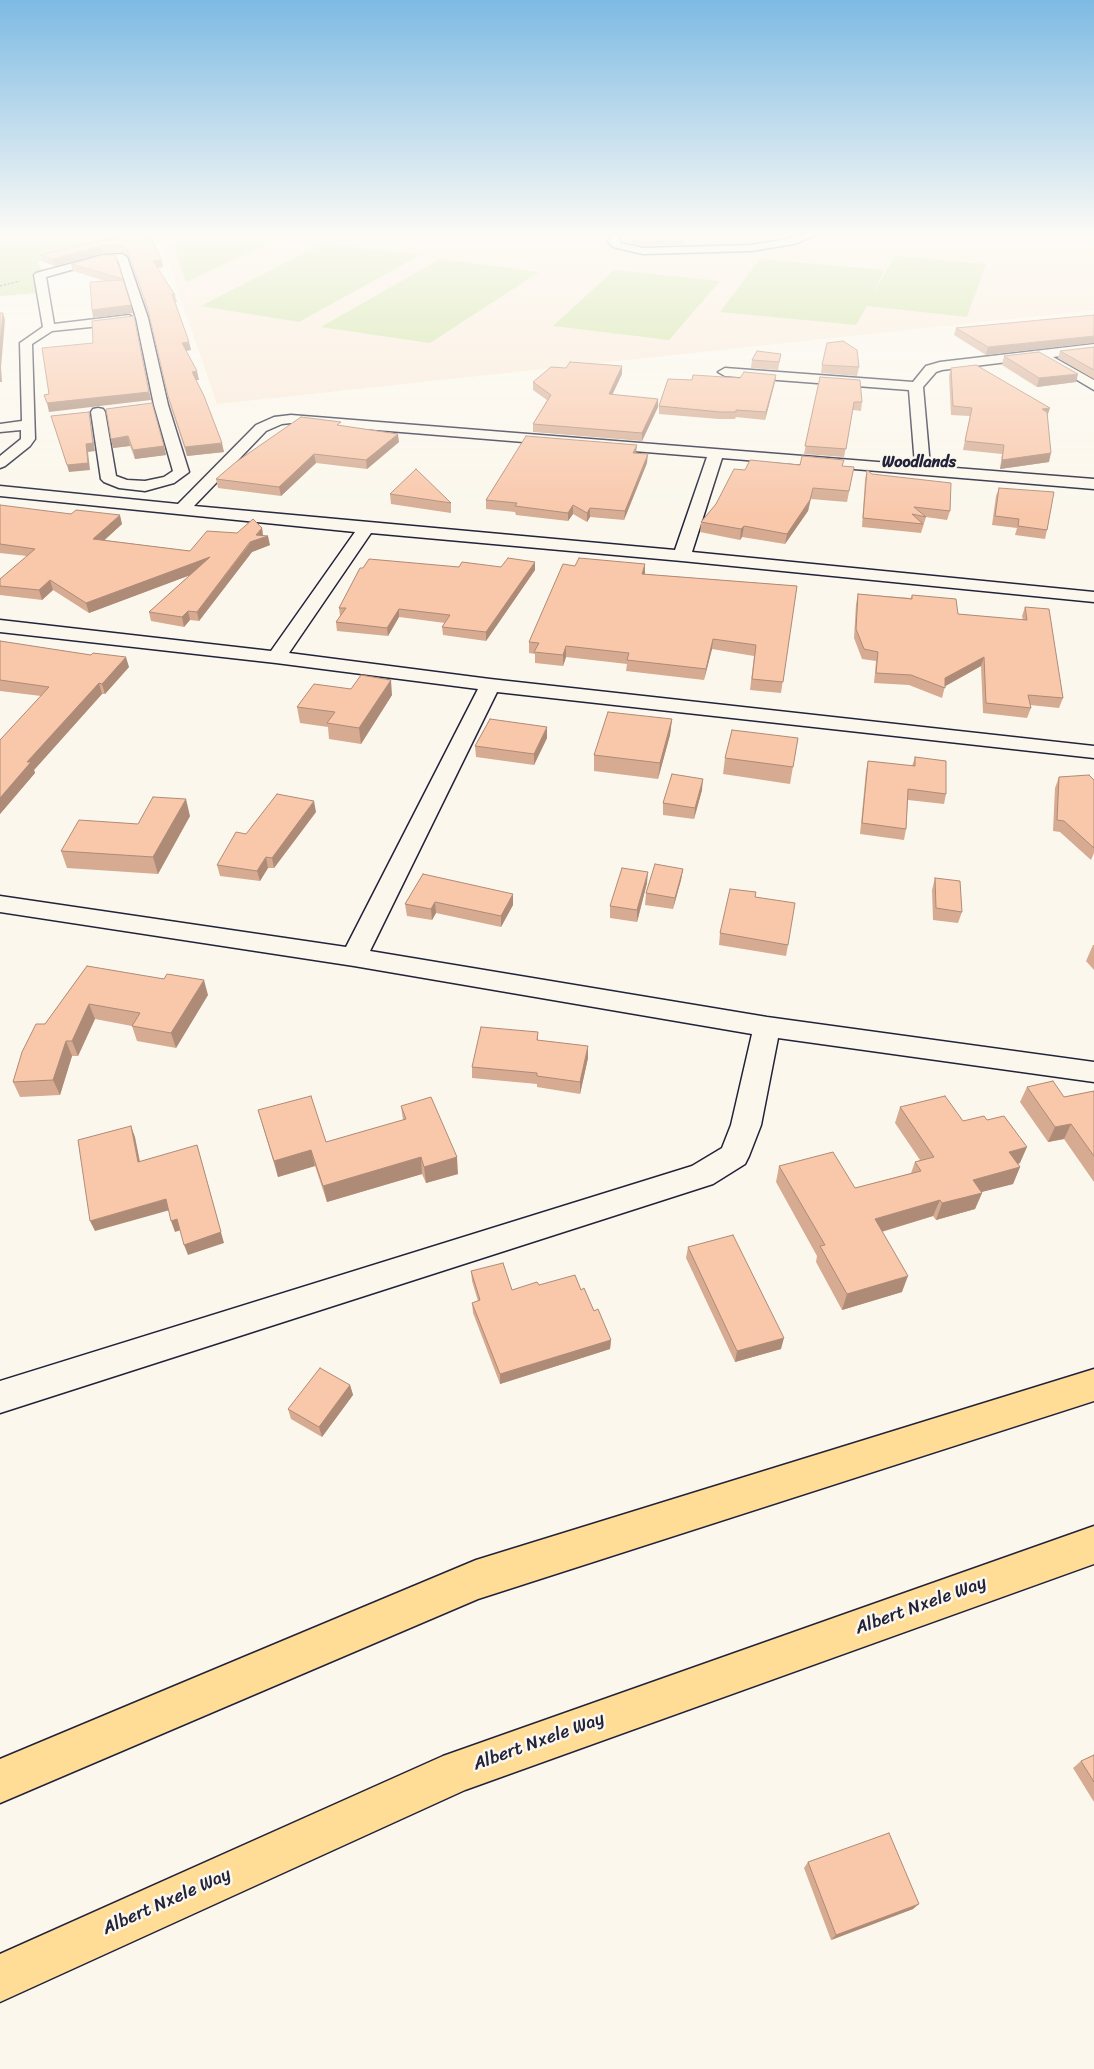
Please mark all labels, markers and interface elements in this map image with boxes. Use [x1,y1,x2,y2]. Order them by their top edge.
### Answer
district label: Woodlands [882,453,956,473]
street label: Albert Nxele Way [852,1572,990,1640]
street label: Albert Nxele Way [470,1708,608,1776]
street label: Albert Nxele Way [100,1864,234,1940]

